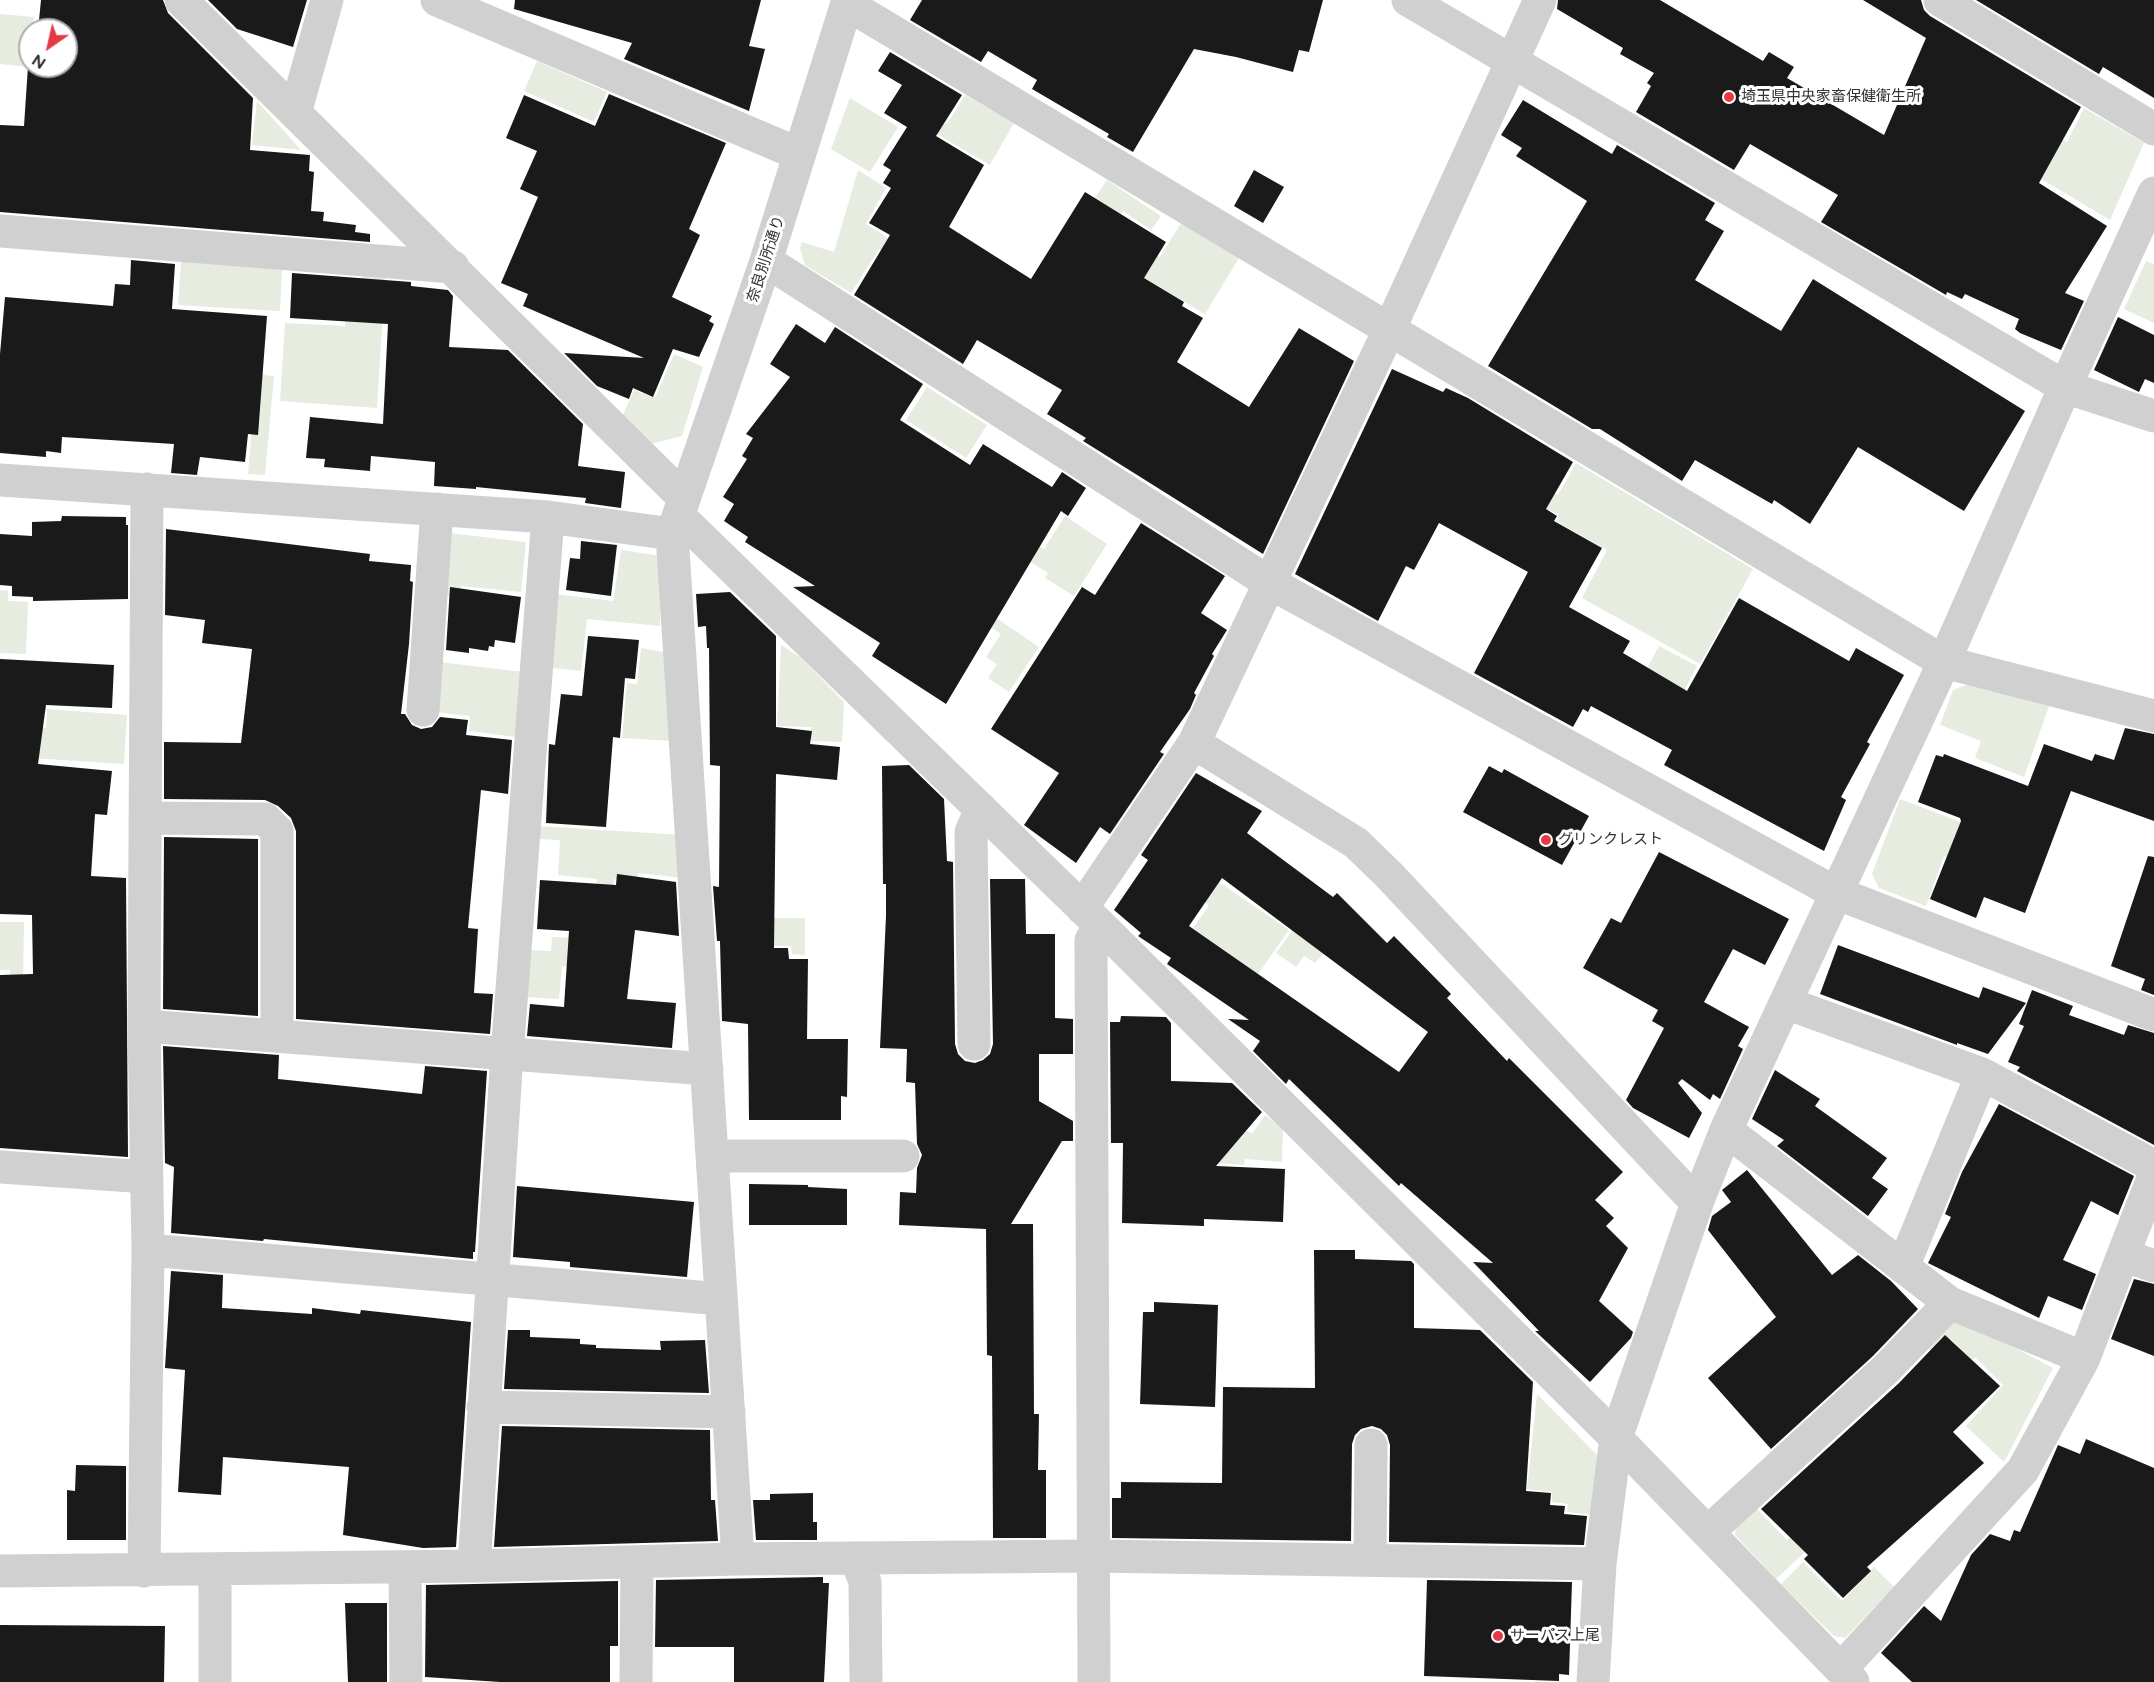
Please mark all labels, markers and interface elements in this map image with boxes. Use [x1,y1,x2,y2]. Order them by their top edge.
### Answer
north arrow [18,18,78,78]
text: N [28,50,49,73]
place label: 埼玉県中央家畜保健衛生所 [1741,88,1921,106]
marker: 埼玉県中央家畜保健衛生所 [1722,90,1736,104]
street label: 奈良別所通り [744,213,788,305]
place label: グリンクレスト [1558,831,1663,849]
marker: グリンクレスト [1539,833,1553,847]
place label: サーパス上尾 [1510,1627,1600,1645]
marker: サーパス上尾 [1491,1629,1505,1643]

